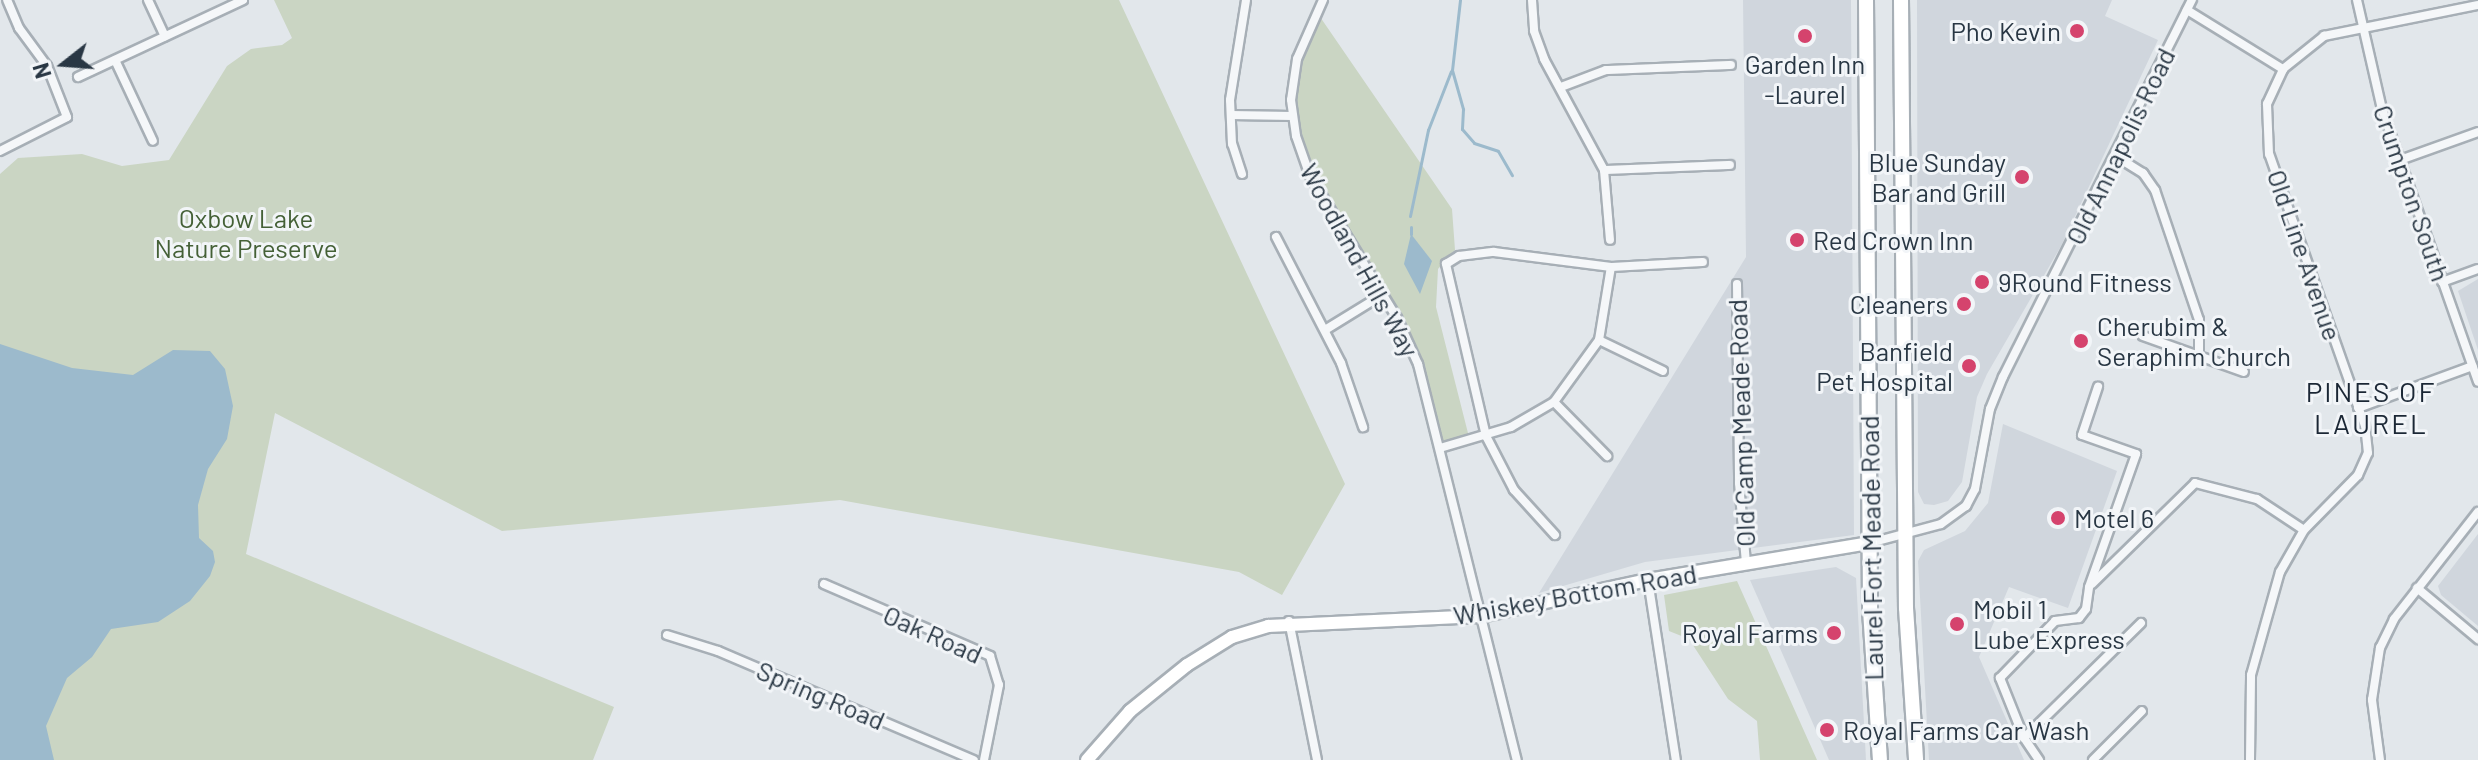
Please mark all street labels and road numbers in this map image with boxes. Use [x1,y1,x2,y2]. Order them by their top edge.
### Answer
street label: Old Annapolis Road [2059,43,2181,249]
street label: Crumpton South [2367,101,2457,285]
street label: Woodland Hills Way [1294,158,1426,362]
street label: Old Line Avenue [2261,166,2349,344]
street label: Old Camp Meade Road [1721,299,1761,547]
street label: Laurel Fort Meade Road [1853,415,1889,681]
street label: Whiskey Bottom Road [1451,557,1699,631]
street label: Oak Road [879,598,987,670]
street label: Spring Road [752,654,890,736]

